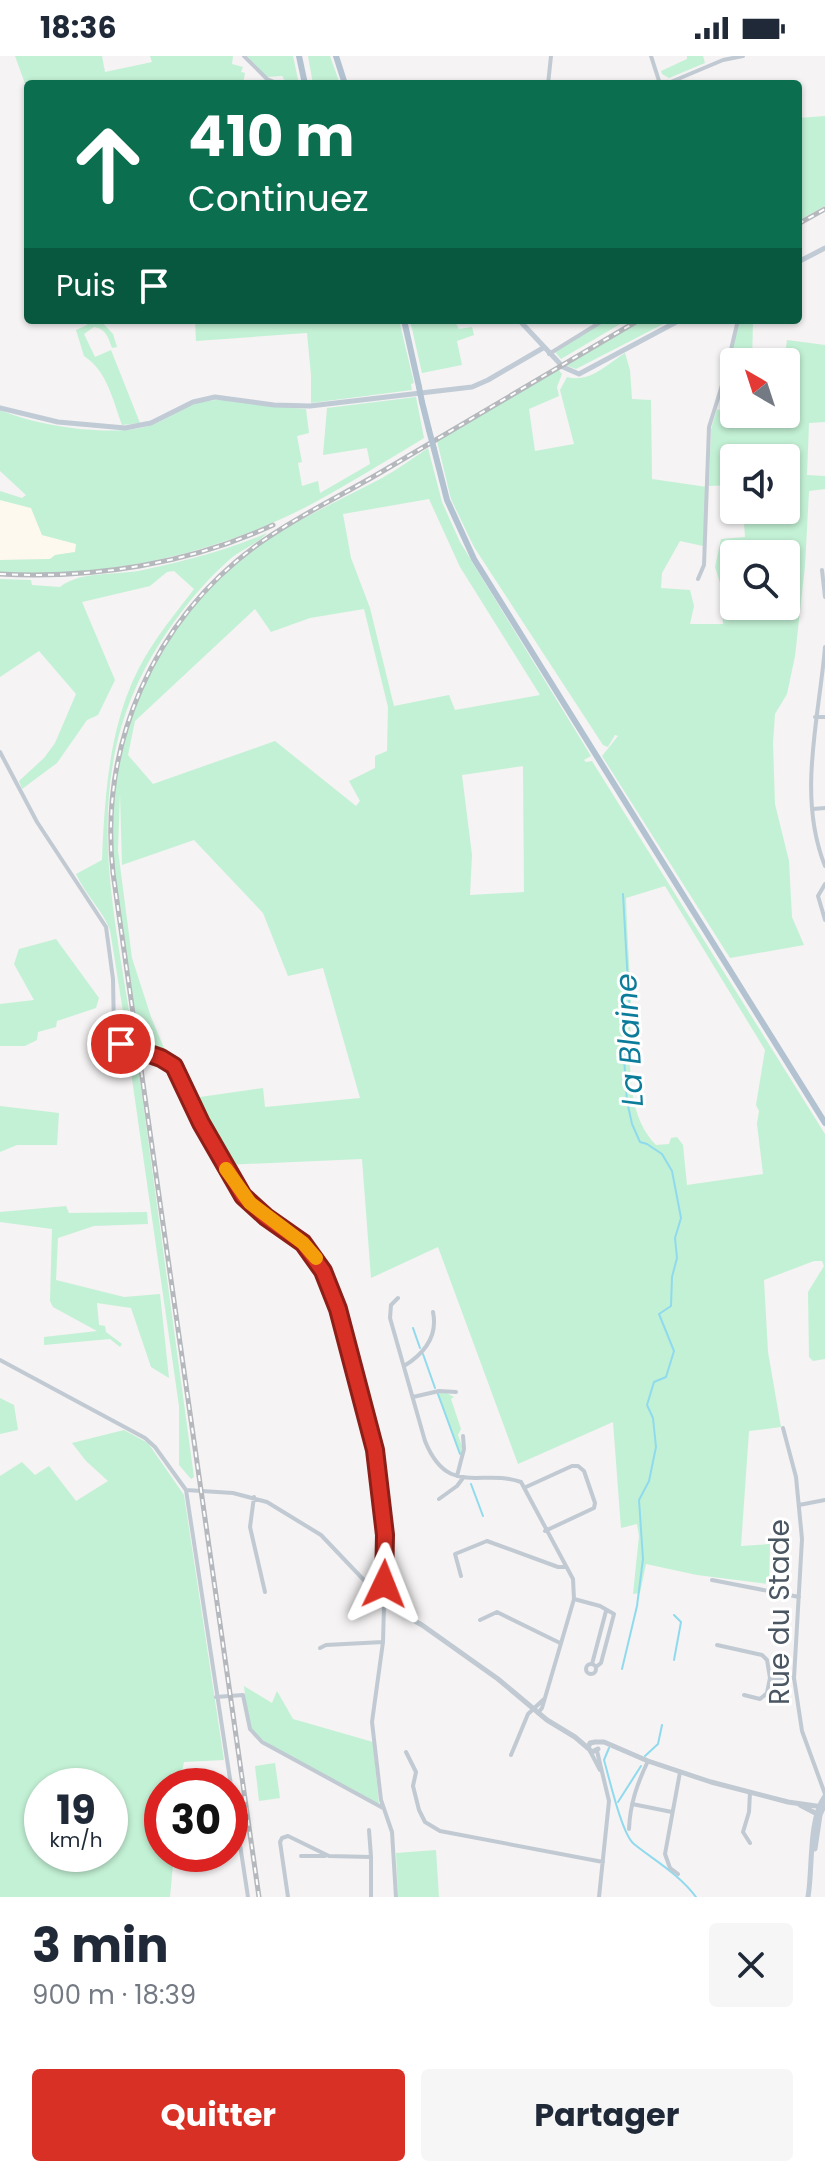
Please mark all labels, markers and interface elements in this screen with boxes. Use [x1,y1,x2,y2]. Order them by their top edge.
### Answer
text: 18:36 [40,6,117,49]
text: 410 m [188,97,355,176]
icon: ahead [56,112,160,216]
text: Continuez [188,173,369,224]
text: Puis [56,264,116,307]
icon: arrive [132,264,176,308]
north arrow [720,348,800,428]
map controls [720,348,800,620]
button: sound [720,444,800,524]
button: search [720,540,800,620]
water label: La Blaine [604,972,654,1108]
pin [87,1010,155,1078]
icon: arrive [99,1022,143,1066]
street label: Rue du Stade [760,1519,799,1705]
position arrow [342,1542,426,1626]
speed limit sign: 30 [144,1768,248,1872]
text: 19 [56,1782,96,1838]
text: km/h [49,1826,103,1854]
text: 3 min [32,1912,169,1979]
button: close [709,1923,793,2007]
text: 900 m · 18:39 [32,1977,196,2013]
button: Quitter [32,2069,405,2161]
button: Partager [421,2069,793,2161]

